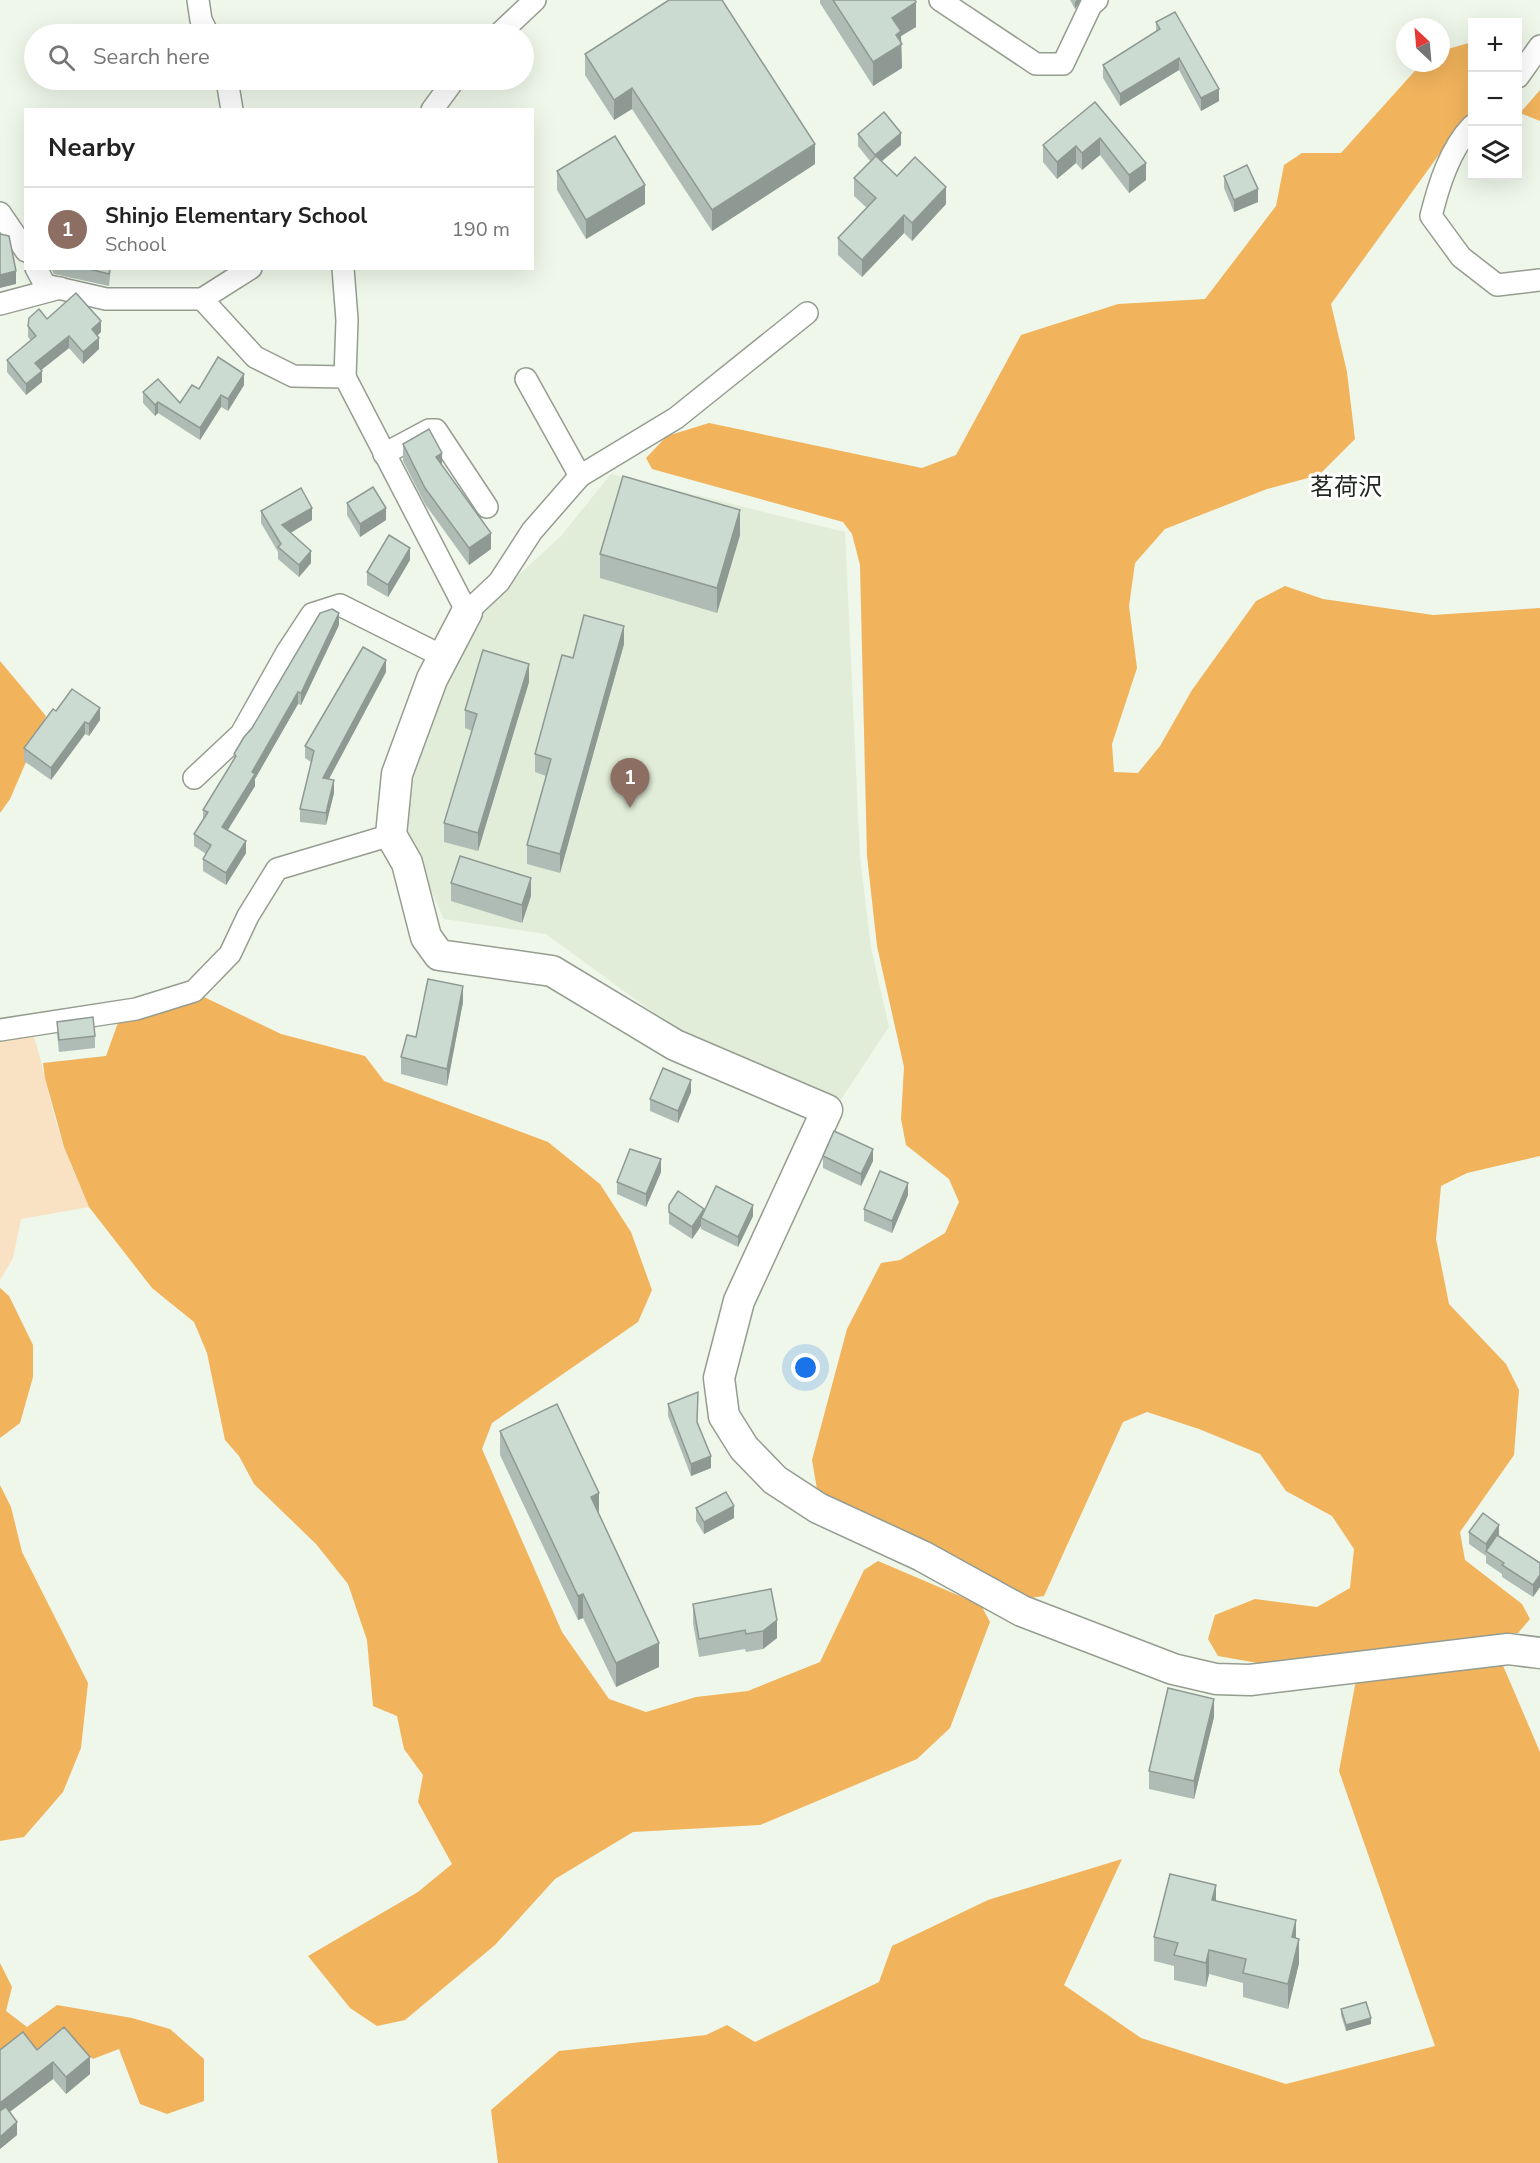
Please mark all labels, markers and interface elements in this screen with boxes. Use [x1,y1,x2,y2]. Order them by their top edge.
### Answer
north arrow [1396,18,1450,72]
map controls [1468,18,1522,180]
button: + [1468,18,1522,72]
search box [24,24,534,90]
icon: search [45,41,78,74]
text: Search here [93,42,210,72]
button: − [1468,72,1522,126]
button: layers [1468,126,1522,180]
text: Nearby [48,130,135,165]
text: Shinjo Elementary School [105,201,367,231]
text: 1 [62,216,74,243]
text: 190 m [452,216,510,243]
text: School [105,231,166,258]
district label: 茗荷沢 [1310,471,1382,503]
pin: 1 [610,758,650,808]
your location [791,1353,820,1382]

